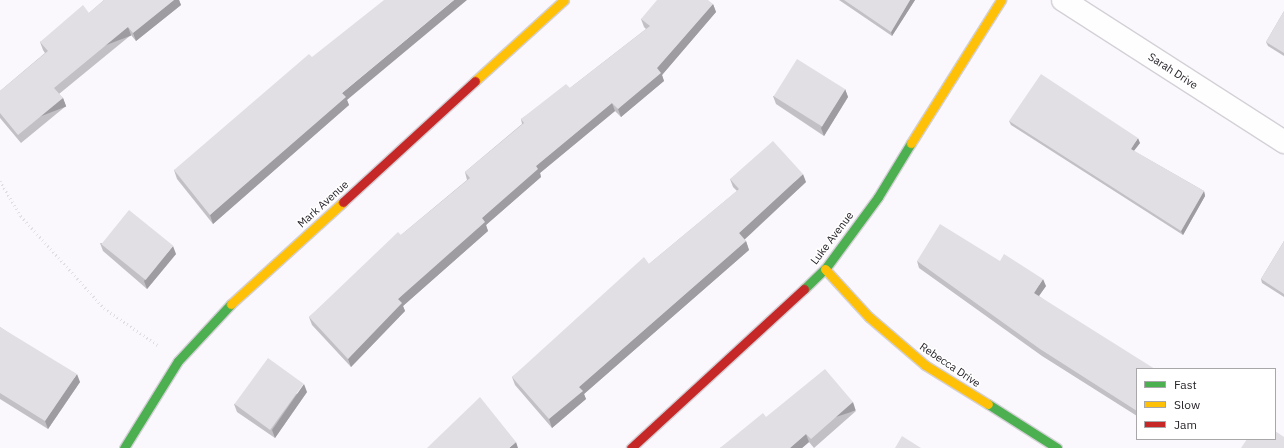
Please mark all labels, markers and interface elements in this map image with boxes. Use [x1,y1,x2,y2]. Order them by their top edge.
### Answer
street label: Sarah Drive [1146,50,1200,92]
street label: Mark Avenue [295,178,351,230]
street label: Luke Avenue [808,209,856,267]
street label: Rebecca Drive [917,340,983,390]
legend [1136,368,1276,440]
text: Fast [1174,377,1197,392]
text: Slow [1174,397,1200,412]
text: Jam [1174,417,1197,432]

